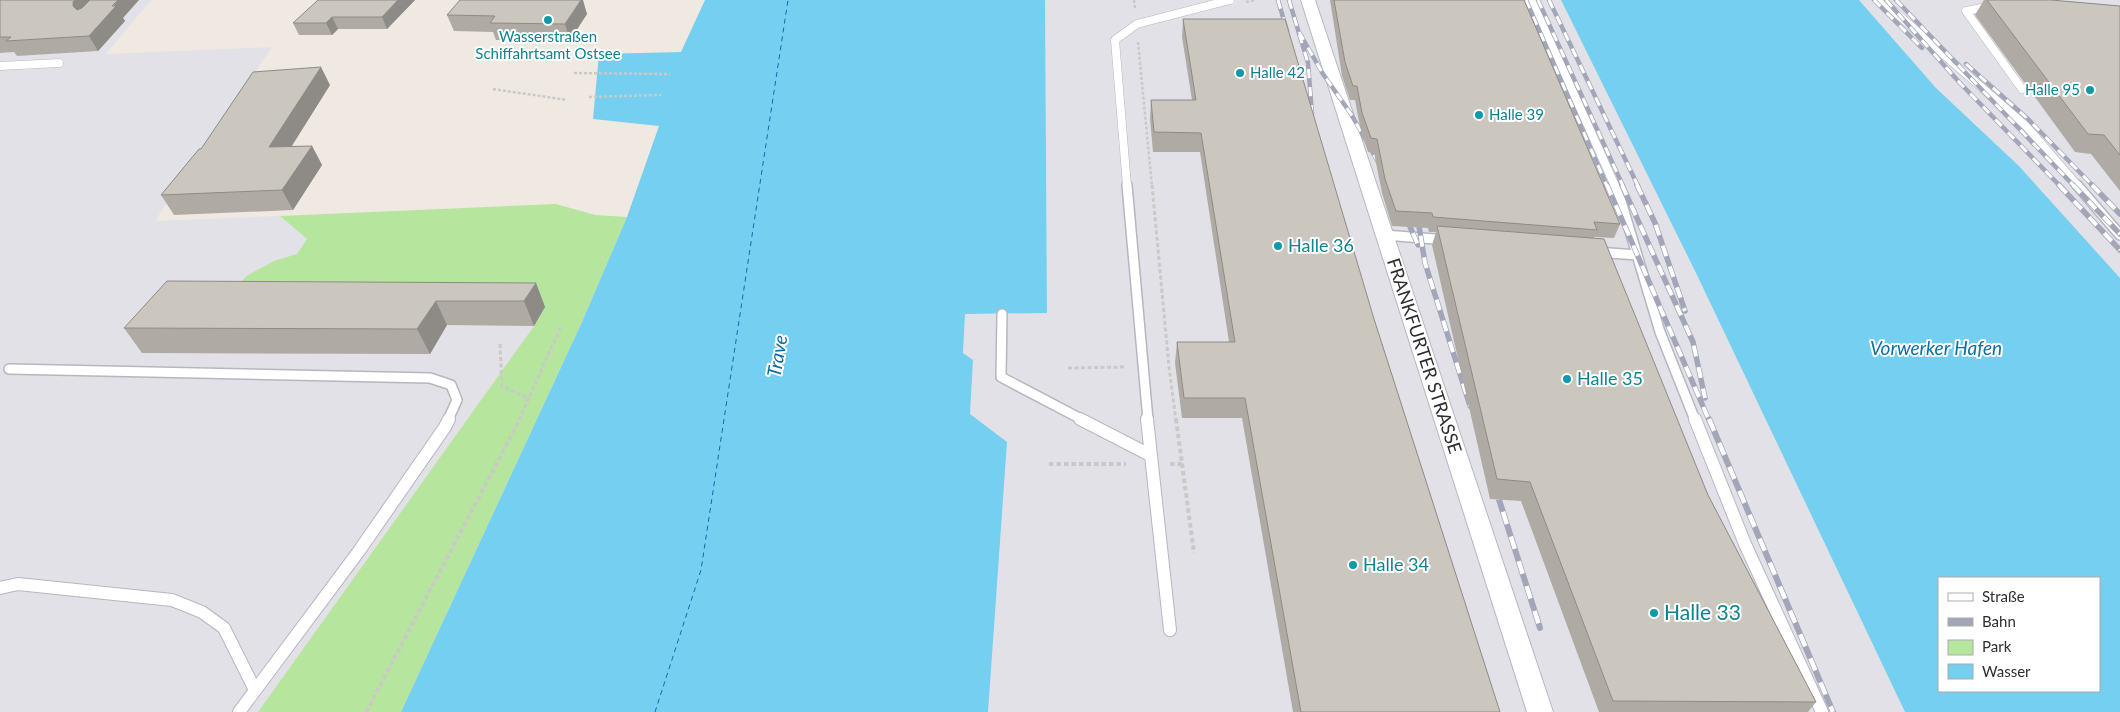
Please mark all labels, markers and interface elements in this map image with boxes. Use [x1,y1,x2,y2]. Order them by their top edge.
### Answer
marker: Wasserstraßen Schiffahrtsamt Ostsee [542,14,554,26]
place label: Wasserstraßen Schiffahrtsamt Ostsee [475,27,621,62]
place label: Halle 42 [1250,63,1305,81]
marker: Halle 42 [1234,67,1246,79]
place label: Halle 95 [2025,80,2080,98]
marker: Halle 95 [2084,84,2096,96]
place label: Halle 39 [1489,105,1544,123]
marker: Halle 39 [1473,109,1485,121]
place label: Halle 36 [1288,234,1354,256]
marker: Halle 36 [1272,240,1284,252]
street label: FRANKFURTER STRASSE [1383,255,1467,456]
water label: Trave [762,333,792,379]
water label: Vorwerker Hafen [1870,336,2002,359]
place label: Halle 35 [1577,367,1643,389]
marker: Halle 35 [1561,373,1573,385]
place label: Halle 34 [1363,553,1429,575]
marker: Halle 34 [1347,559,1359,571]
legend [1938,577,2100,692]
text: Straße [1982,587,2025,605]
place label: Halle 33 [1664,599,1741,624]
marker: Halle 33 [1648,607,1660,619]
text: Bahn [1982,612,2016,630]
text: Park [1982,637,2012,655]
text: Wasser [1982,662,2031,680]

